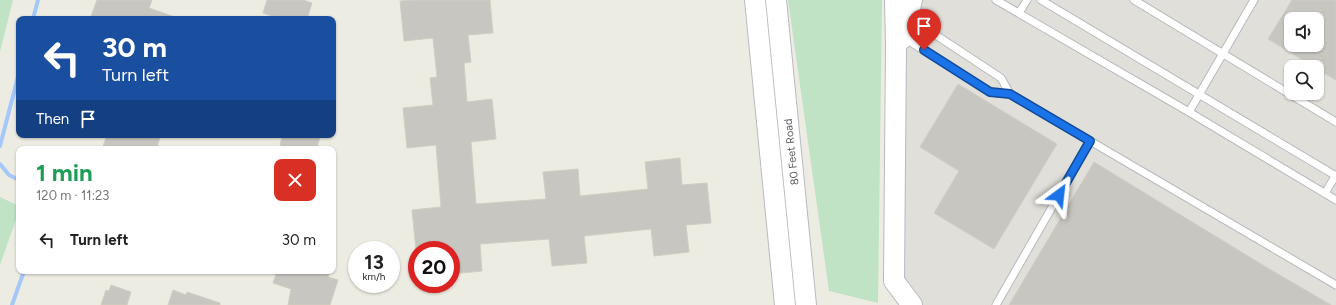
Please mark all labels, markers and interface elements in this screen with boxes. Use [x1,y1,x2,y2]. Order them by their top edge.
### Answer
pin [907,9,941,50]
map controls [1284,12,1324,100]
button: sound [1284,12,1324,52]
icon: arrive [913,15,935,37]
text: 30 m [102,30,167,64]
icon: left [36,32,88,84]
button: search [1284,60,1324,100]
text: Turn left [102,64,169,86]
icon: arrive [77,108,99,130]
text: Then [36,110,69,128]
street label: 80 Feet Road [782,118,801,186]
text: 1 min [36,158,93,187]
button: close [274,159,316,201]
position arrow [1038,174,1080,216]
text: 120 m · 11:23 [36,188,109,203]
icon: left [36,229,58,251]
text: Turn left [70,231,128,249]
text: 30 m [282,231,316,249]
speed limit sign: 20 [408,241,460,293]
text: 13 [364,250,384,274]
text: km/h [363,270,385,283]

